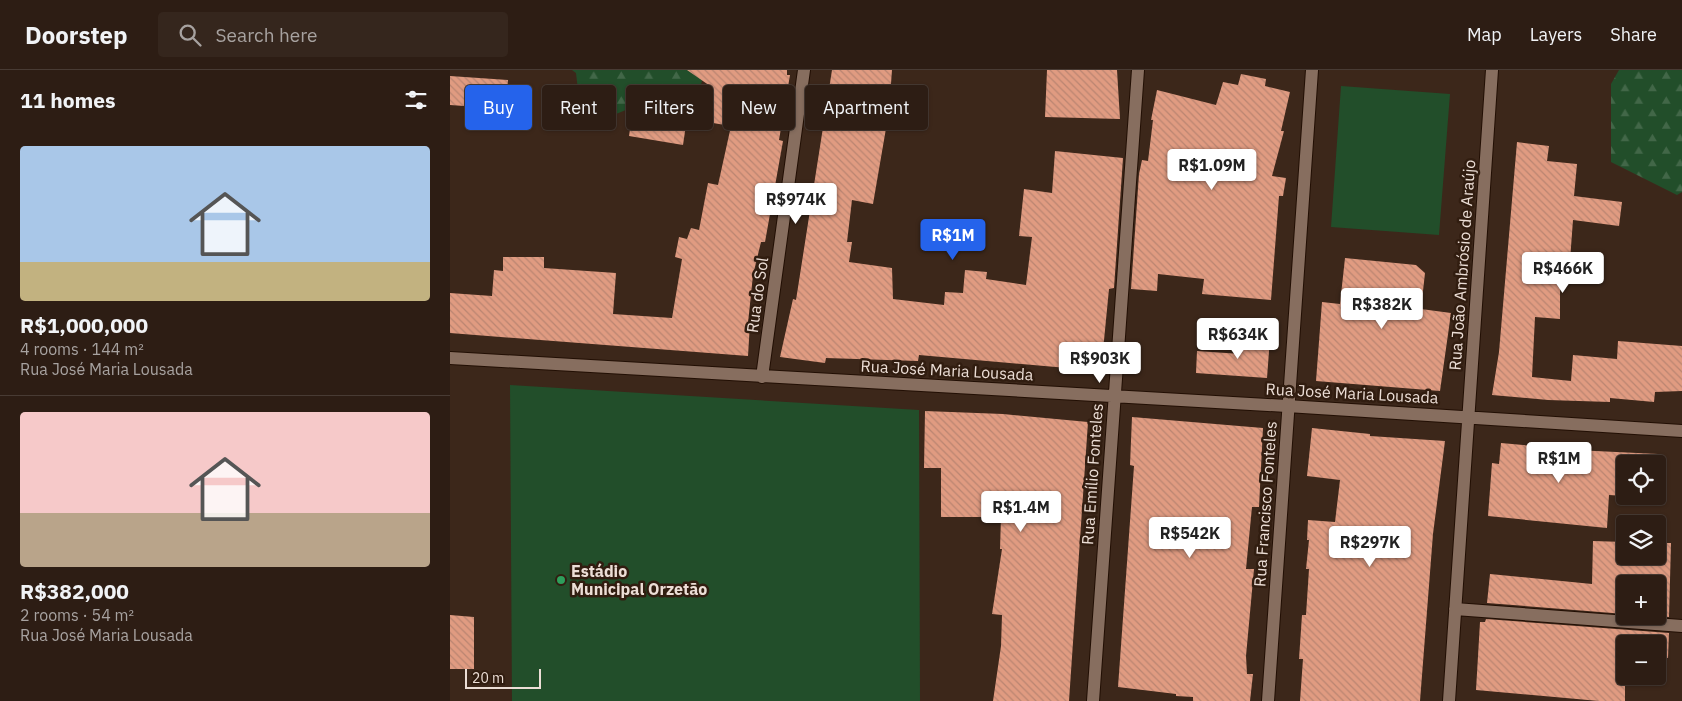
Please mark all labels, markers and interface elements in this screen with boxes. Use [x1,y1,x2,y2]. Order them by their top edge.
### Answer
search box [158,12,508,57]
text: Doorstep [25,19,128,51]
icon: search [176,21,204,49]
text: Search here [216,23,317,47]
text: Map [1467,23,1502,46]
text: Layers [1530,23,1582,46]
text: Share [1610,23,1657,46]
chip: Buy [465,85,532,130]
chip: Rent [542,85,616,130]
chip: Filters [626,85,713,130]
chip: New [723,85,795,130]
chip: Apartment [805,85,928,130]
text: 11 homes [20,86,116,114]
icon: filters [402,86,430,114]
pin: R$1.09M [1166,148,1258,191]
text: R$1.09M [1178,155,1246,175]
street label: Rua João Ambrósio de Araújo [1445,159,1479,371]
icon: home [180,179,270,269]
pin: R$974K [755,182,837,225]
text: R$974K [766,189,826,209]
pin: R$1M [923,218,983,261]
text: R$1M [931,225,975,245]
pin: R$466K [1522,252,1604,294]
street label: Rua do Sol [742,256,772,334]
text: R$466K [1533,258,1593,278]
pin: R$382K [1341,288,1423,330]
text: R$382K [1352,294,1412,314]
text: R$1,000,000 [20,311,148,339]
pin: R$634K [1197,318,1279,360]
text: R$634K [1208,324,1268,344]
text: 4 rooms · 144 m² [20,339,144,359]
pin: R$903K [1059,342,1141,384]
text: R$903K [1070,348,1130,368]
street label: Rua José Maria Lousada [860,355,1034,385]
text: Rua José Maria Lousada [20,359,193,379]
street label: Rua José Maria Lousada [1265,378,1439,408]
street label: Rua Emílio Fonteles [1077,403,1107,545]
street label: Rua Francisco Fonteles [1249,420,1281,588]
pin: R$1M [1529,442,1589,484]
icon: home [180,444,270,534]
text: R$1M [1537,448,1581,468]
map controls [1616,455,1666,685]
button: locate [1616,455,1666,505]
pin: R$1.4M [980,490,1062,533]
text: R$1.4M [992,497,1050,517]
button: layers [1616,515,1666,565]
pin: R$542K [1149,516,1231,559]
text: R$542K [1160,523,1220,543]
pin: R$297K [1329,526,1411,568]
text: R$297K [1340,532,1400,552]
place label: Estádio Municipal Orzetão [571,561,707,599]
marker: Estádio Municipal Orzetão [555,574,567,586]
button: + [1616,575,1666,625]
text: R$382,000 [20,577,129,605]
text: 2 rooms · 54 m² [20,605,134,625]
text: Rua José Maria Lousada [20,625,193,645]
button: − [1616,635,1666,685]
scale bar [465,666,541,689]
text: 20 m [472,669,504,687]

